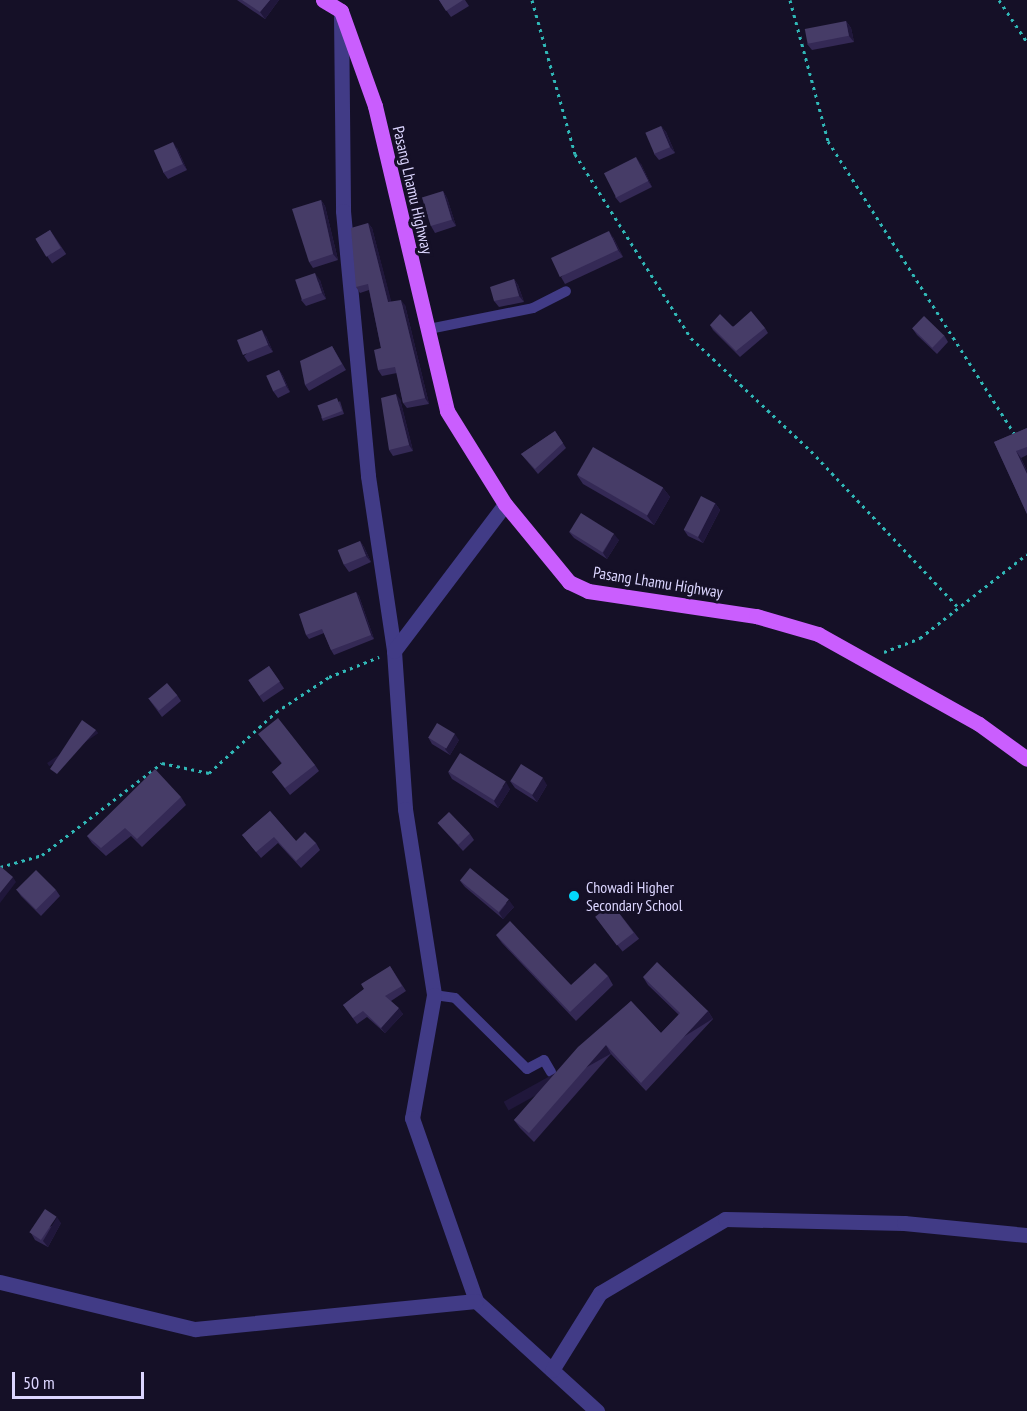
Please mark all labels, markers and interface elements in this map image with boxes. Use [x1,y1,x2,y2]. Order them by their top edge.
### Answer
street label: Pasang Lhamu Highway [389,124,437,256]
street label: Pasang Lhamu Highway [592,562,724,602]
place label: Chowadi Higher Secondary School [586,877,683,915]
marker: Chowadi Higher Secondary School [567,889,581,903]
scale bar [15,1360,147,1398]
text: 50 m [23,1371,55,1394]

